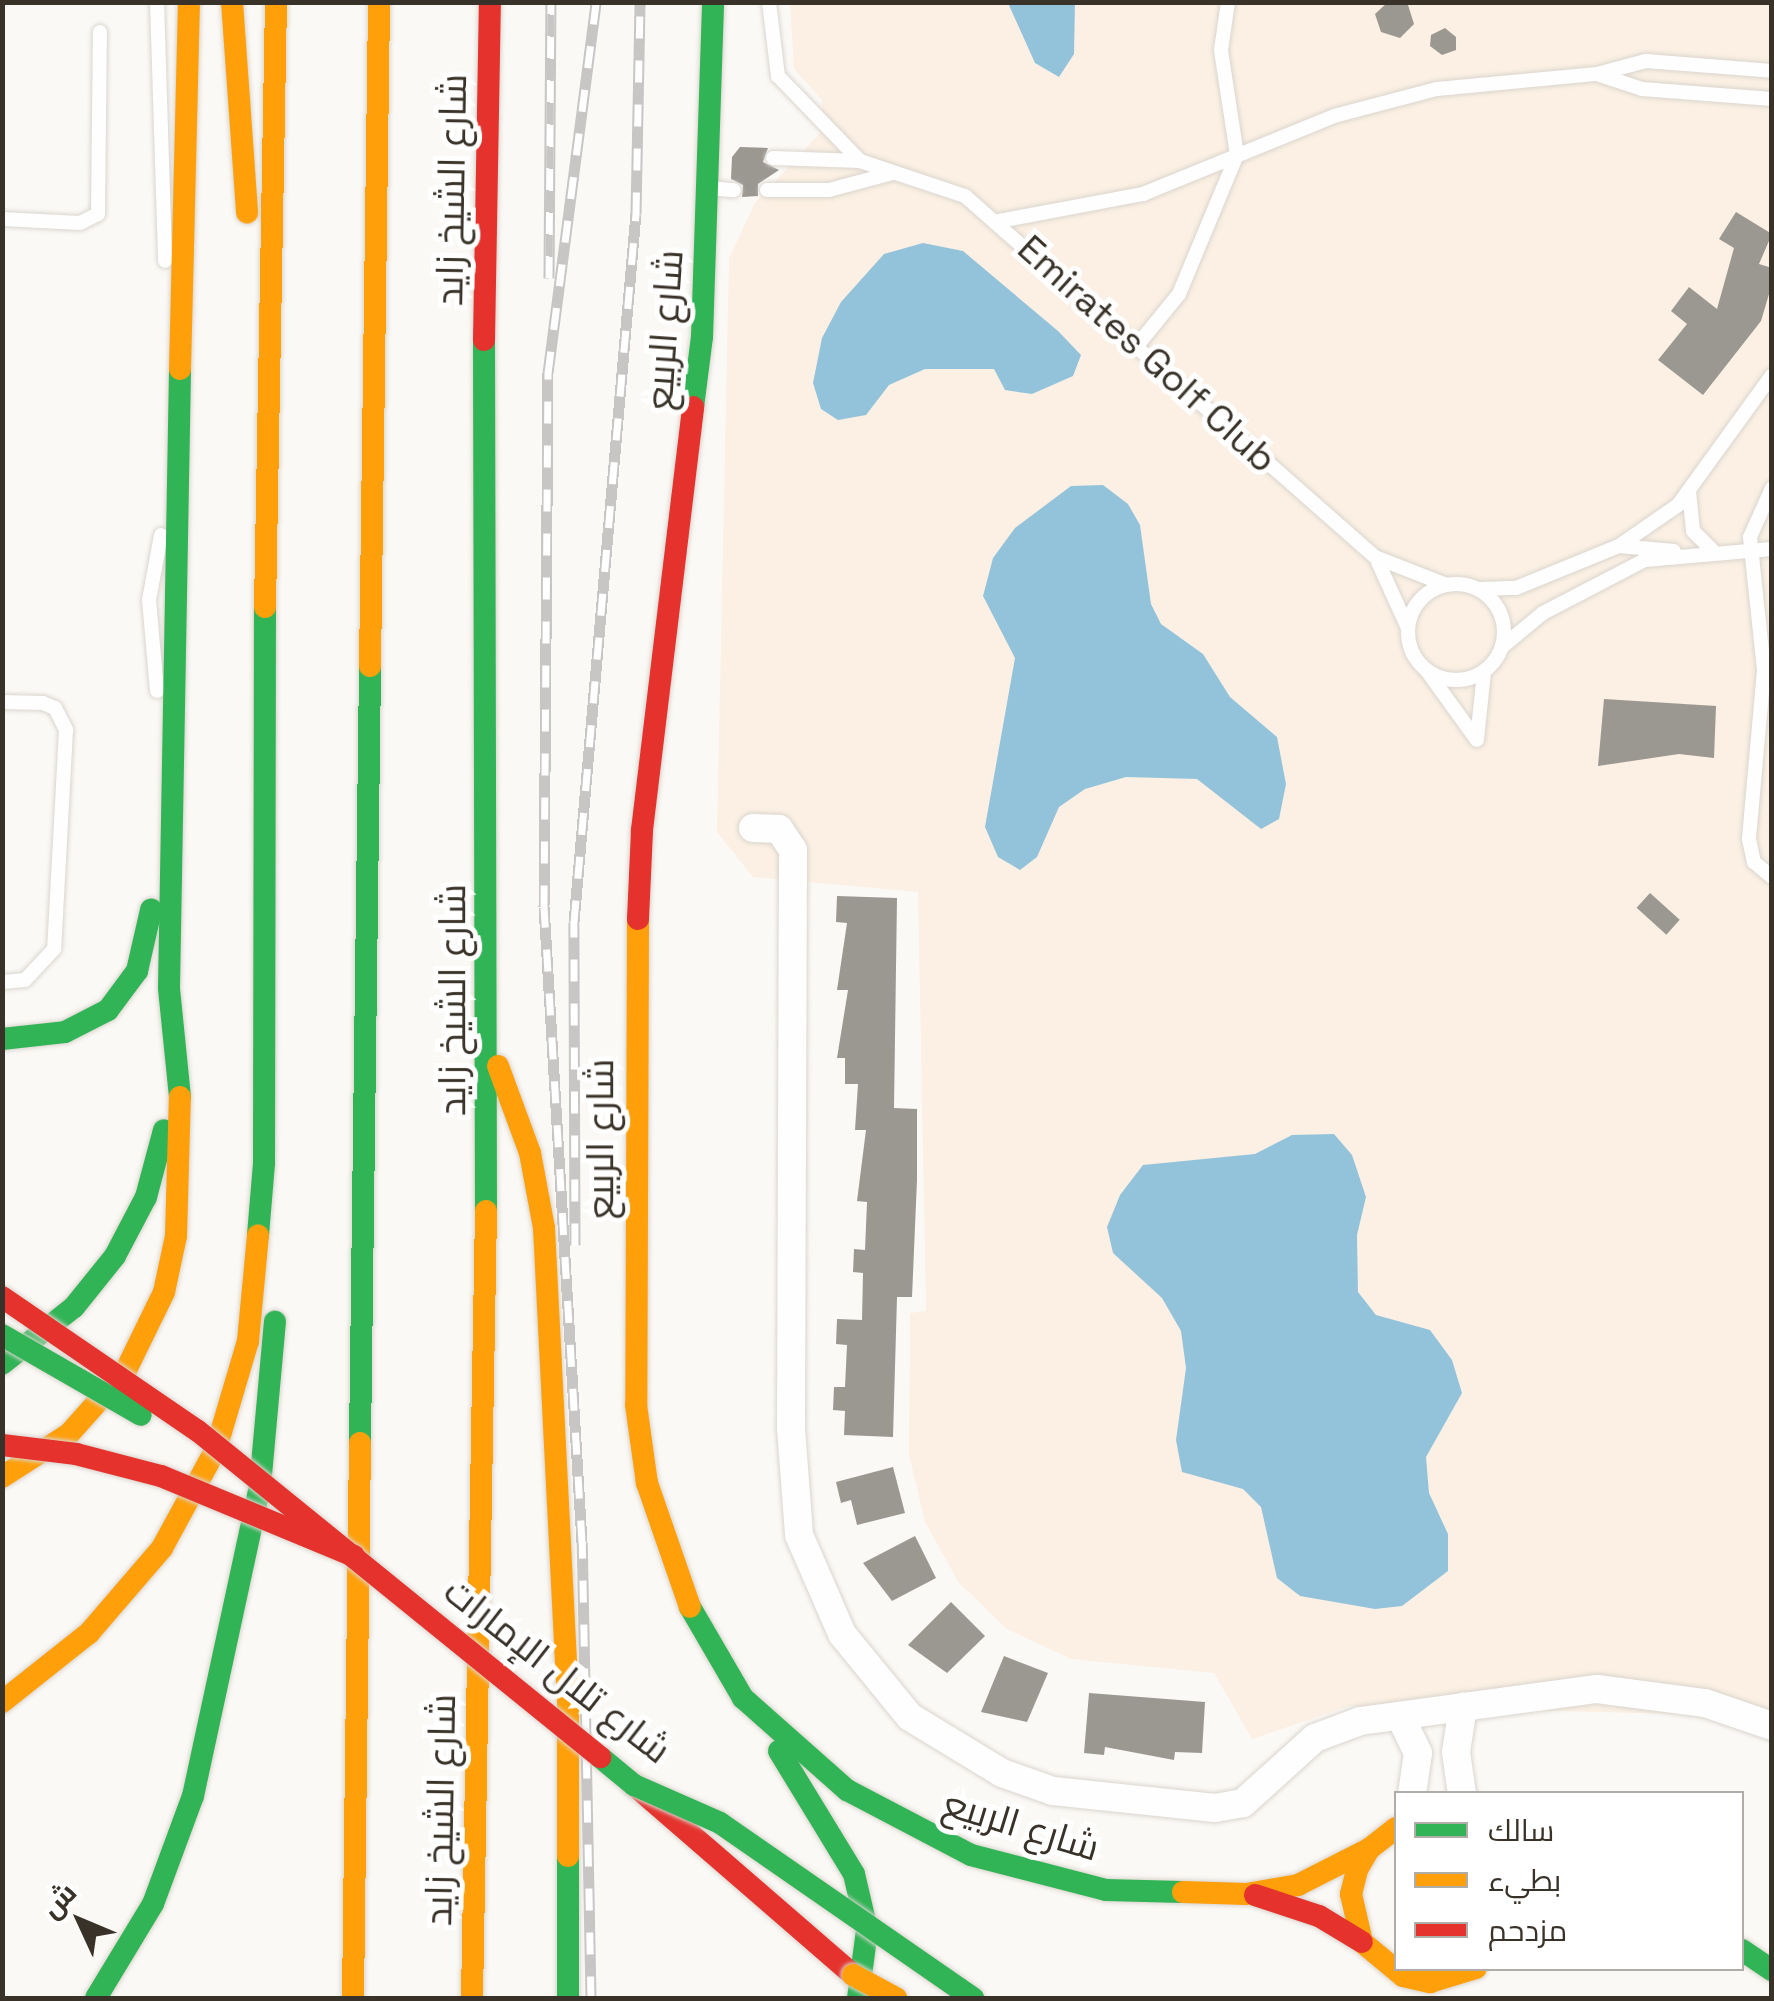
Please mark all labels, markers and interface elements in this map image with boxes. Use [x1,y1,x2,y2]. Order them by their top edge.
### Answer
street label: شارع الشيخ زايد [427,74,477,306]
street label: Emirates Golf Club [1008,226,1286,482]
street label: شارع الربيع [637,248,693,412]
street label: شارع الشيخ زايد [430,884,476,1116]
street label: شارع الربيع [578,1059,624,1219]
street label: شارع تلال الإمارات [435,1568,679,1774]
street label: شارع الشيخ زايد [416,1694,466,1926]
street label: شارع الربيع [937,1781,1105,1871]
legend [1394,1791,1744,1971]
text: سالك [1488,1811,1554,1850]
text: بطيء [1488,1861,1561,1900]
north arrow [30,1871,130,1971]
text: ش [33,1875,84,1926]
text: مزدحم [1488,1911,1567,1950]

